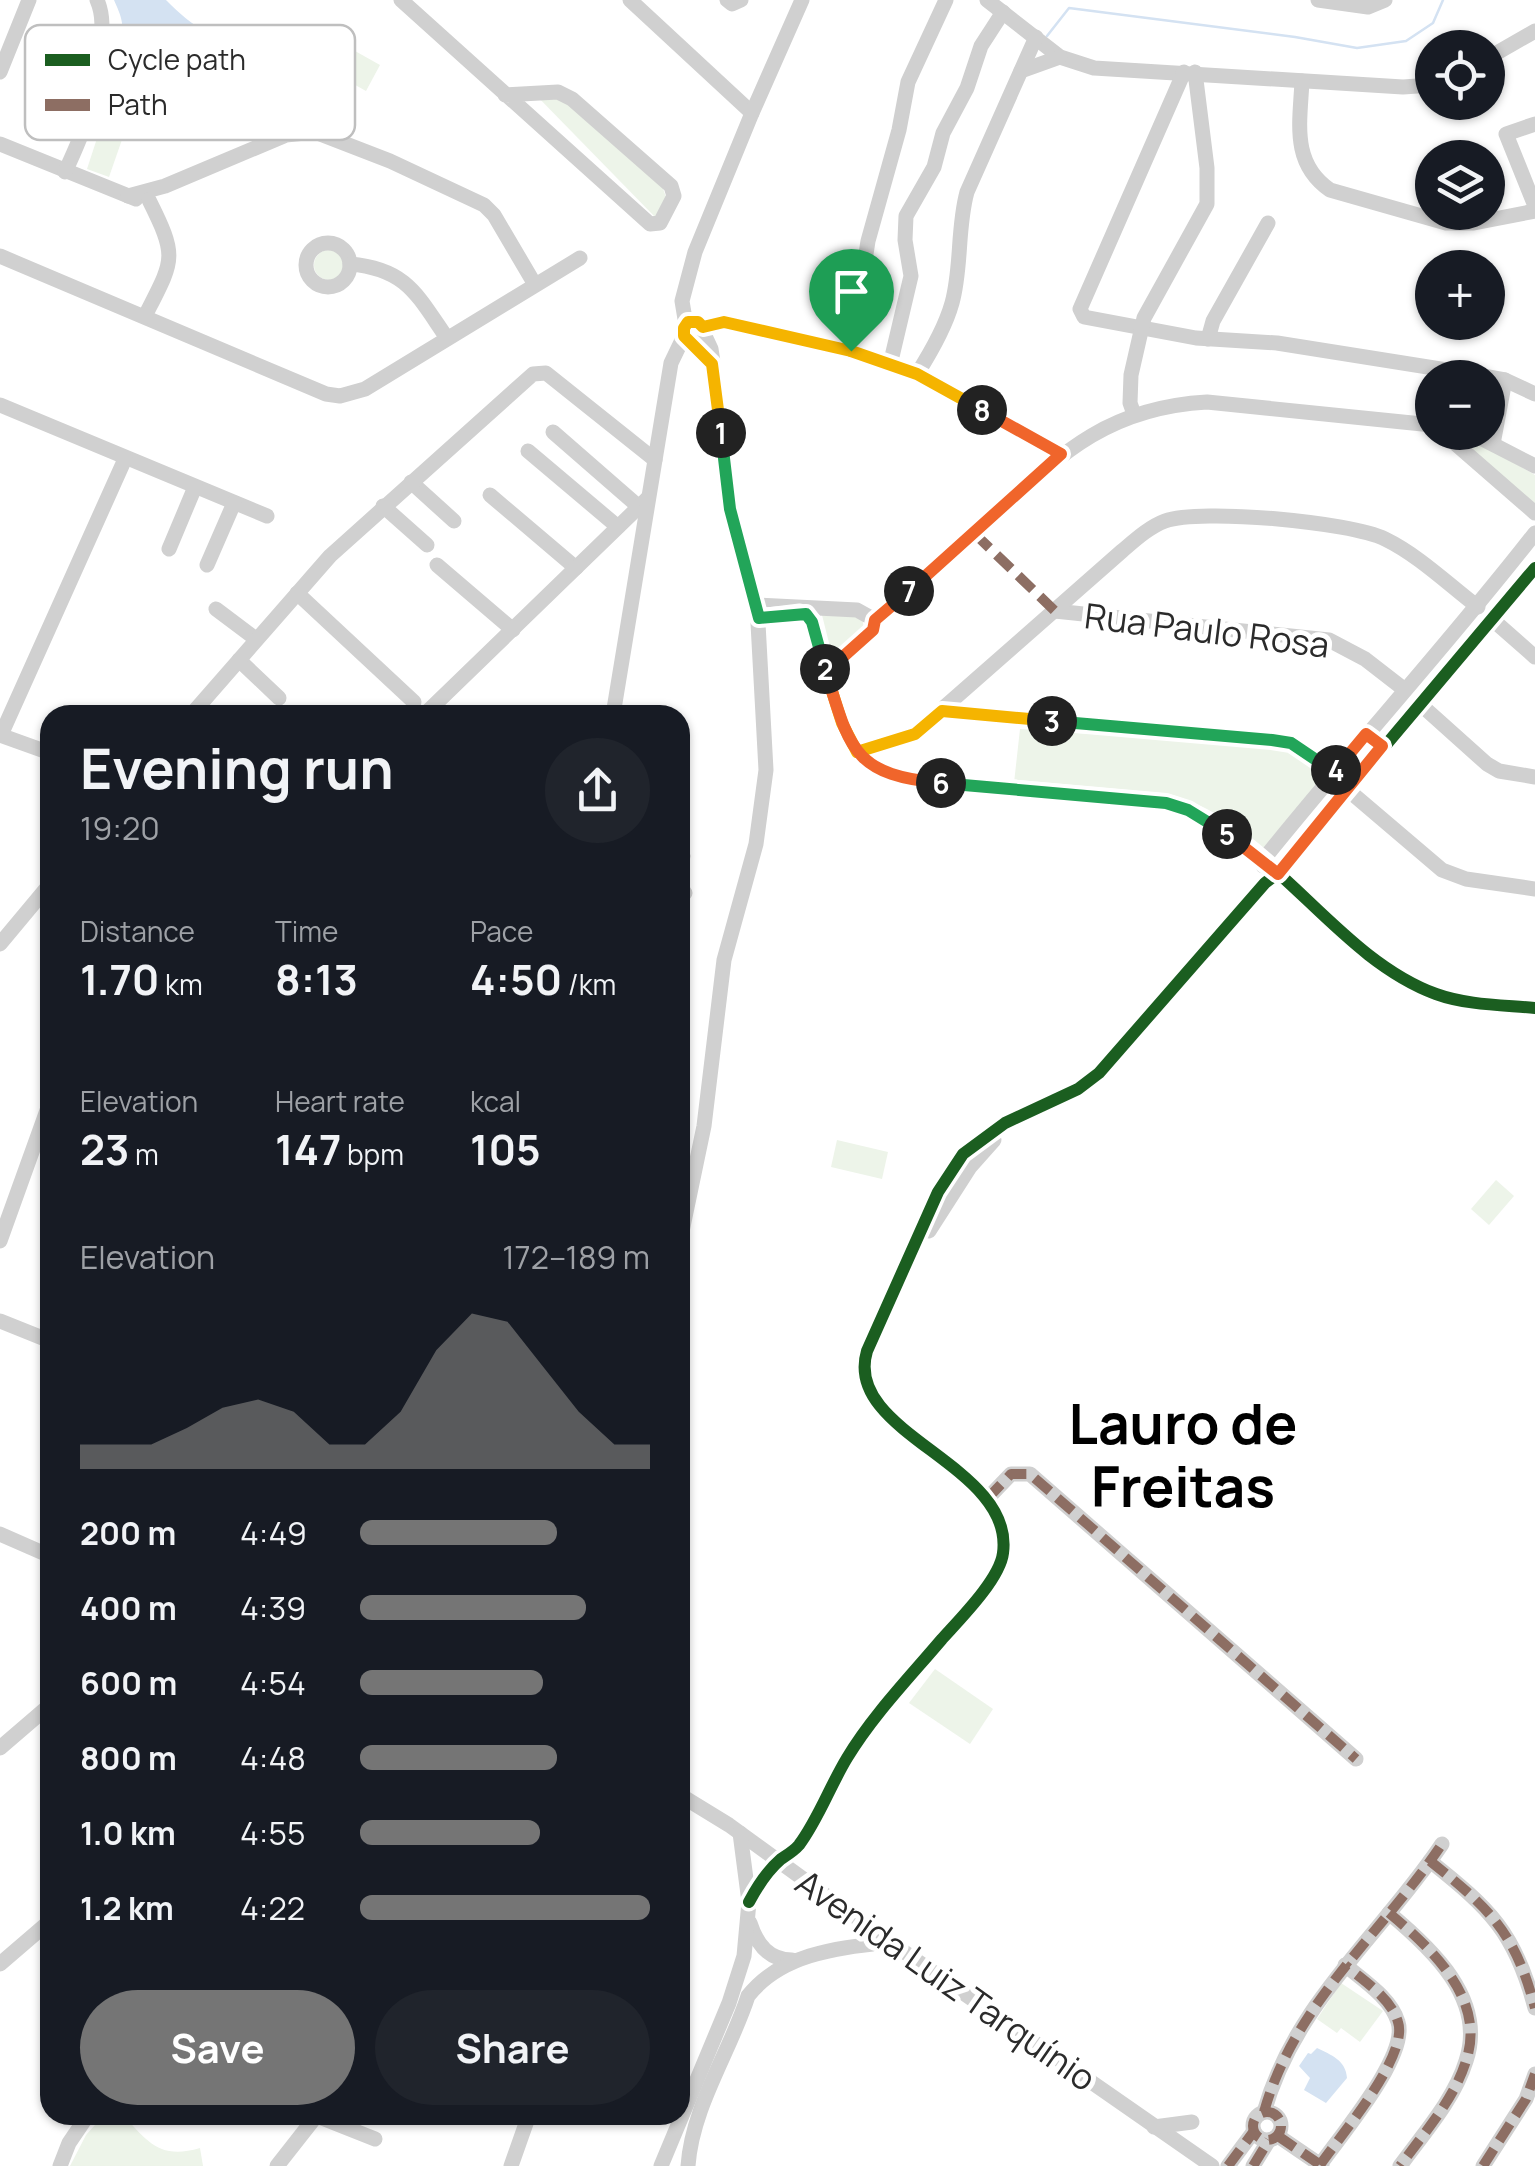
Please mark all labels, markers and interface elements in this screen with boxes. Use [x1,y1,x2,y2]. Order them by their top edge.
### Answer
legend [25,25,355,140]
map controls [1415,30,1505,450]
button: locate [1415,30,1505,120]
text: Cycle path [108,40,246,78]
text: Path [108,85,168,123]
button: layers [1415,140,1505,230]
pin [809,249,894,352]
button: + [1415,250,1505,340]
icon: arrive [824,264,879,319]
button: − [1415,360,1505,450]
pin: 8 [957,385,1007,435]
text: 8 [973,391,991,429]
pin: 1 [696,408,746,458]
text: 1 [715,414,727,452]
pin: 7 [884,566,934,616]
text: 7 [902,572,916,610]
street label: Rua Paulo Rosa [1082,591,1332,669]
pin: 2 [800,644,850,694]
text: 2 [817,650,833,688]
pin: 3 [1027,696,1077,746]
text: 3 [1044,702,1060,740]
text: Evening run [80,730,394,806]
button: share [545,738,650,843]
pin: 4 [1311,745,1361,795]
text: 4 [1327,751,1345,789]
pin: 6 [916,758,966,808]
text: 6 [932,764,950,802]
text: 19:20 [80,806,160,850]
pin: 5 [1202,809,1252,859]
text: 5 [1219,815,1235,853]
text: Distance [80,912,195,950]
text: Time [275,912,338,950]
text: Pace [470,912,533,950]
text: 1.70 [80,950,160,1008]
text: 8:13 [275,950,358,1008]
text: 4:50 [470,950,562,1008]
text: km [160,965,203,1003]
text: /km [562,965,616,1003]
text: Elevation [80,1082,198,1120]
text: Heart rate [275,1082,405,1120]
text: kcal [470,1082,521,1120]
text: 23 [80,1120,129,1178]
text: 147 [275,1120,341,1178]
text: 105 [470,1120,541,1178]
text: m [129,1135,159,1173]
text: bpm [341,1135,404,1173]
text: Elevation [80,1235,215,1279]
text: 172–189 m [502,1235,650,1279]
district label: Lauro de Freitas [1069,1385,1297,1524]
text: 200 m [80,1511,176,1555]
text: 4:49 [240,1511,307,1555]
text: 400 m [80,1586,177,1630]
text: 4:39 [240,1586,306,1630]
text: 600 m [80,1661,177,1705]
text: 4:54 [240,1661,306,1705]
text: 800 m [80,1736,177,1780]
text: 4:48 [240,1736,306,1780]
text: 1.0 km [80,1811,176,1855]
text: 4:55 [240,1811,305,1855]
street label: Avenida Luiz Tarquínio [786,1858,1106,2102]
text: 1.2 km [80,1886,174,1930]
text: 4:22 [240,1886,305,1930]
button: Save [80,1990,355,2105]
button: Share [375,1990,650,2105]

